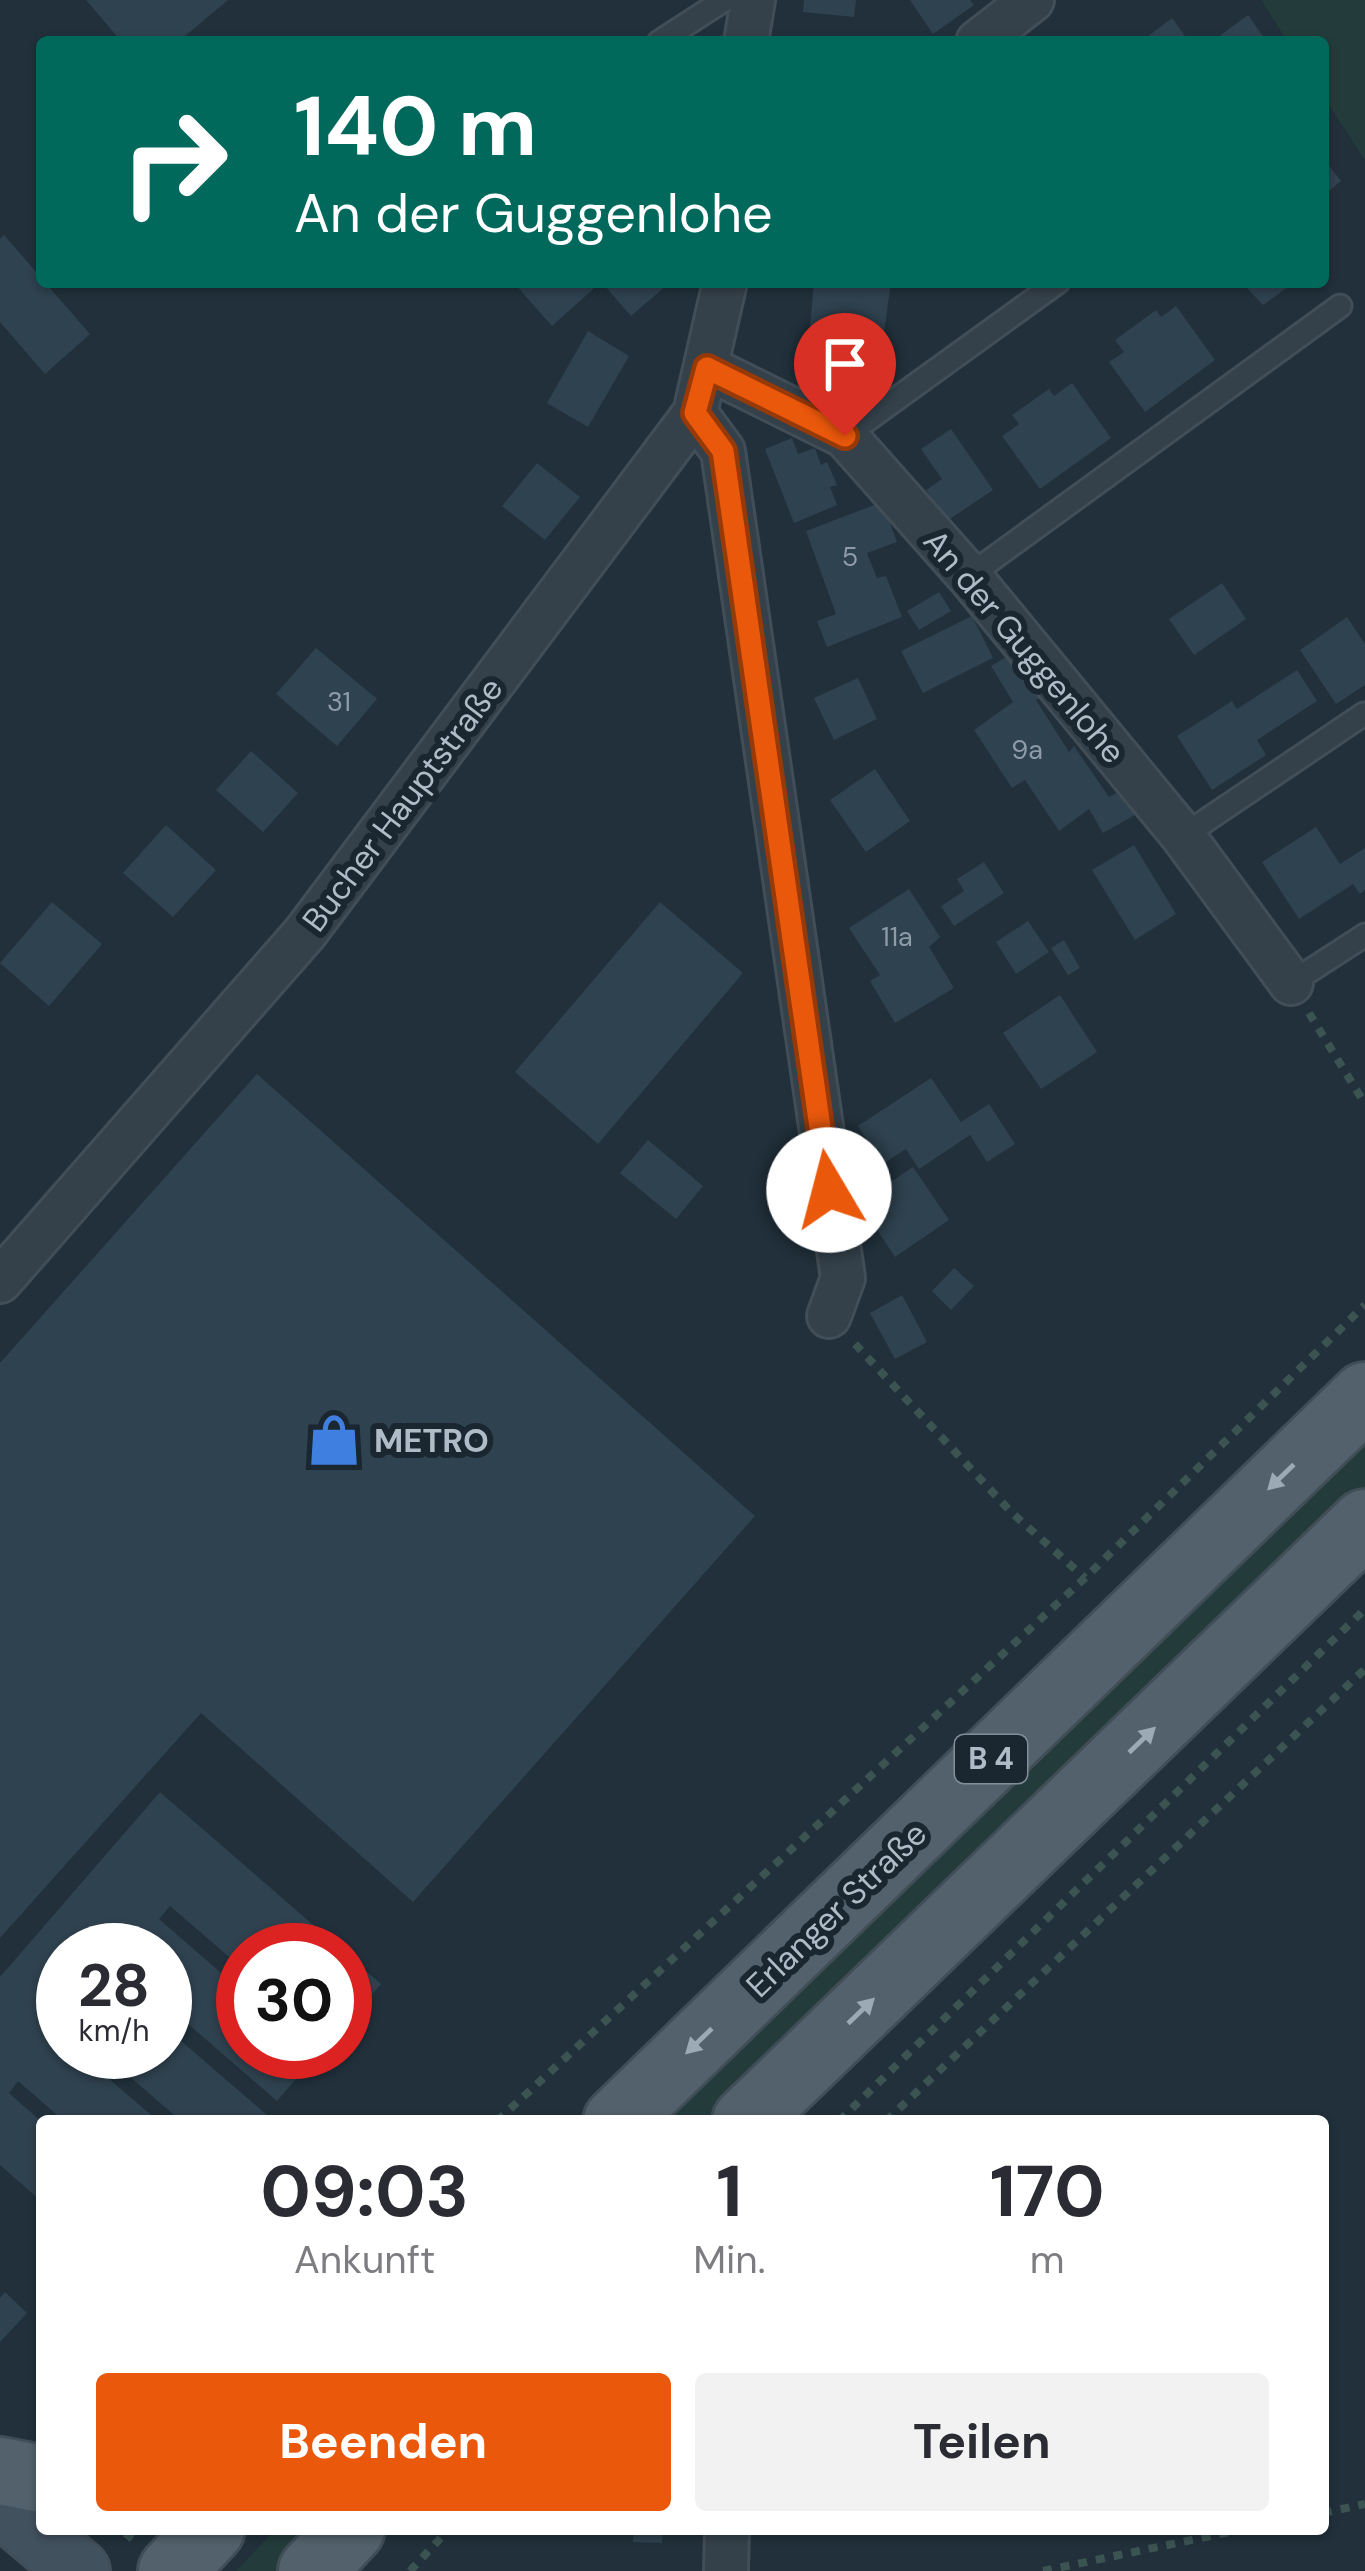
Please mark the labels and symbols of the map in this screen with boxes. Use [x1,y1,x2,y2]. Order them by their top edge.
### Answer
pin [794,313,896,436]
street label: An der Guggenlohe [914,520,1135,772]
house number: 5 [842,539,858,574]
street label: Bucher Hauptstraße [293,668,512,940]
house number: 31 [327,684,351,719]
house number: 9a [1011,732,1043,767]
house number: 11a [881,919,913,954]
position arrow [766,1127,892,1253]
shop icon: METRO [305,1411,363,1469]
place label: METRO [374,1419,489,1462]
one-way arrow [1267,1463,1296,1491]
one-way arrow [1127,1727,1156,1755]
road number: B 4 [955,1735,1027,1783]
street label: Erlanger Straße [737,1812,936,2006]
speed limit sign: 30 [216,1923,372,2079]
one-way arrow [846,1997,875,2025]
one-way arrow [685,2027,714,2055]

